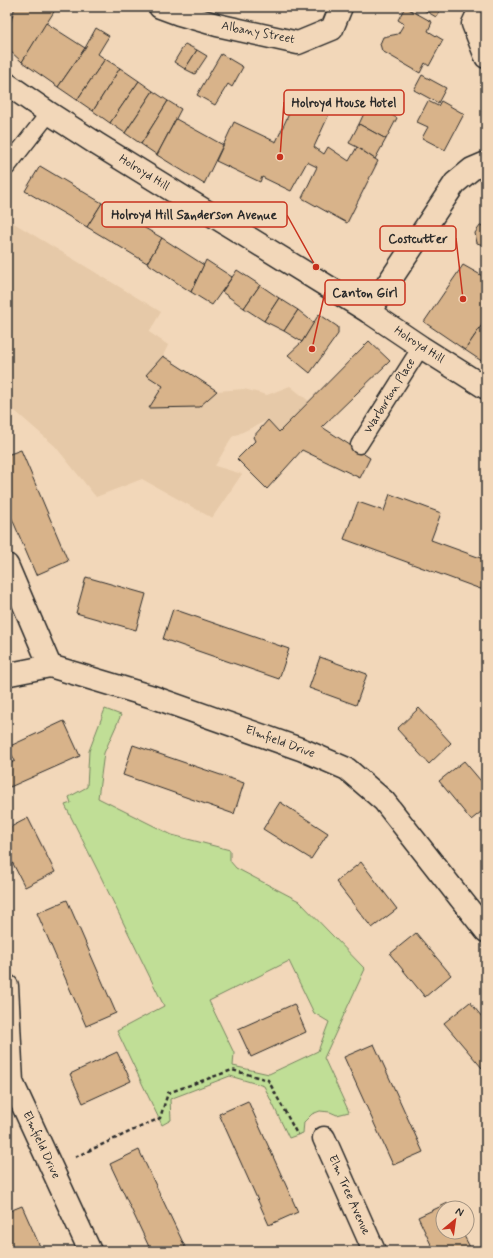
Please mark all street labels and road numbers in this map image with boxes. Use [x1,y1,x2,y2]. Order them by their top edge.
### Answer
street label: Albany Street [220,18,296,48]
street label: Holroyd Hill [116,151,172,195]
street label: Holroyd Hill [391,323,447,367]
street label: Warburton Place [361,355,419,437]
street label: Elmfield Drive [243,722,317,762]
street label: Elmfield Drive [18,1109,64,1181]
street label: Elm Tree Avenue [324,1153,374,1238]

